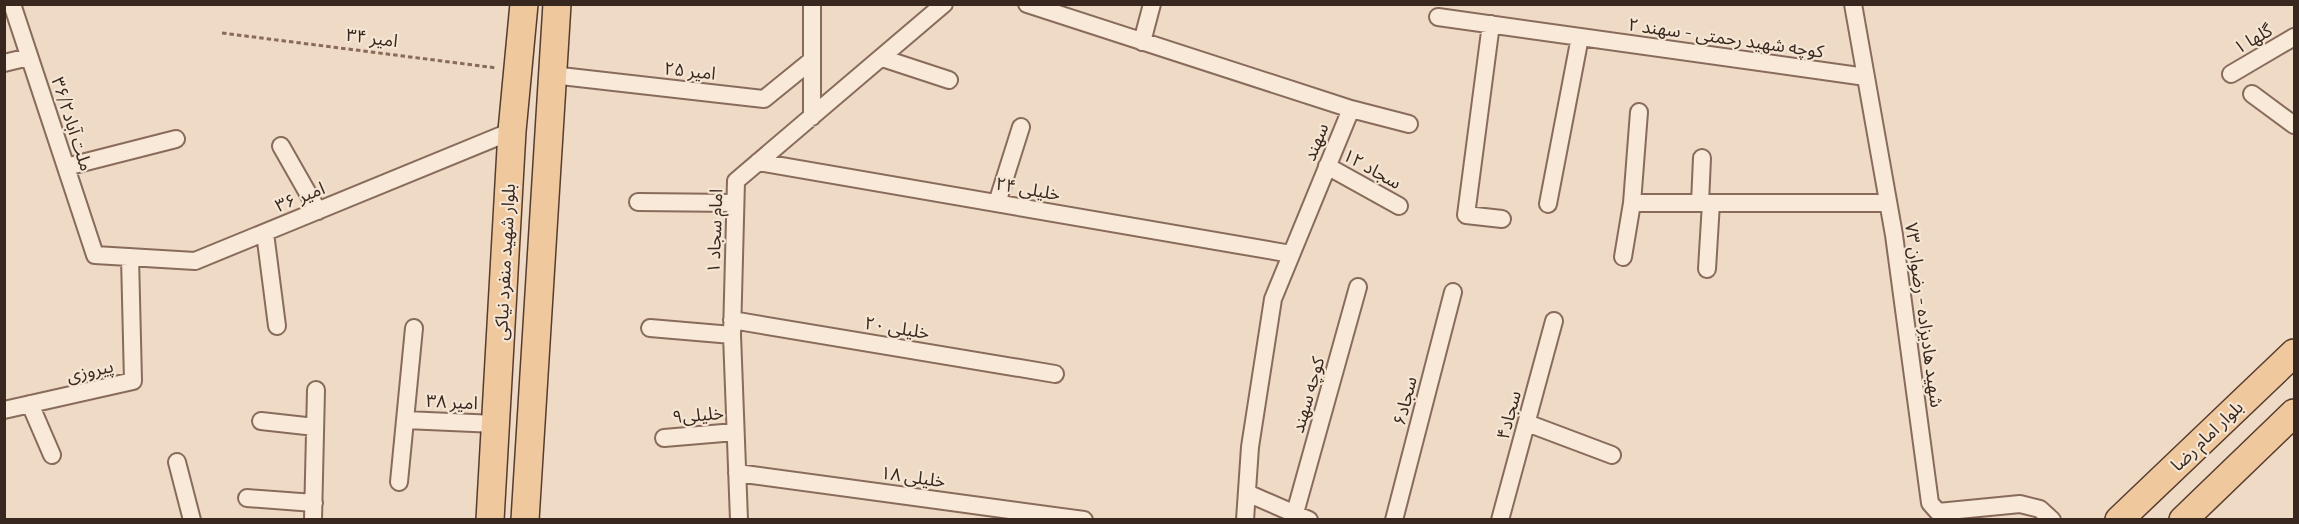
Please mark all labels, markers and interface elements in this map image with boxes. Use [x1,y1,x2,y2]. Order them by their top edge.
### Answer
street label: کوچه شهید رحمتی - سهند ۲ [1627,13,1826,63]
street label: گلها ۱ [2230,19,2277,59]
street label: امیر ۳۴ [345,24,399,52]
street label: امیر ۲۵ [663,57,717,85]
street label: ملت آباد۳۶/۲ [46,74,98,174]
street label: سهند [1298,120,1334,164]
street label: سجاد ۱۲ [1339,144,1405,194]
street label: خلیلی ۲۴ [994,172,1062,206]
street label: امیر ۳۶ [272,177,328,217]
street label: بلوار شهید منفرد نیاکی [490,183,520,341]
street label: امام سجاد ۱ [703,188,730,274]
street label: شهید هادیزاده - رضوان ۷۳ [1900,221,1948,409]
street label: خلیلی ۲۰ [863,312,931,344]
street label: كوچه سهند [1287,354,1330,435]
street label: پیروزی [64,355,116,387]
street label: سجاد۶ [1388,374,1422,428]
street label: سجاد۴ [1492,388,1526,442]
street label: امیر ۳۸ [426,390,478,414]
street label: بلوار امام رضا [2166,396,2250,478]
street label: خلیلی۹ [671,402,725,428]
street label: خلیلی ۱۸ [879,462,947,492]

